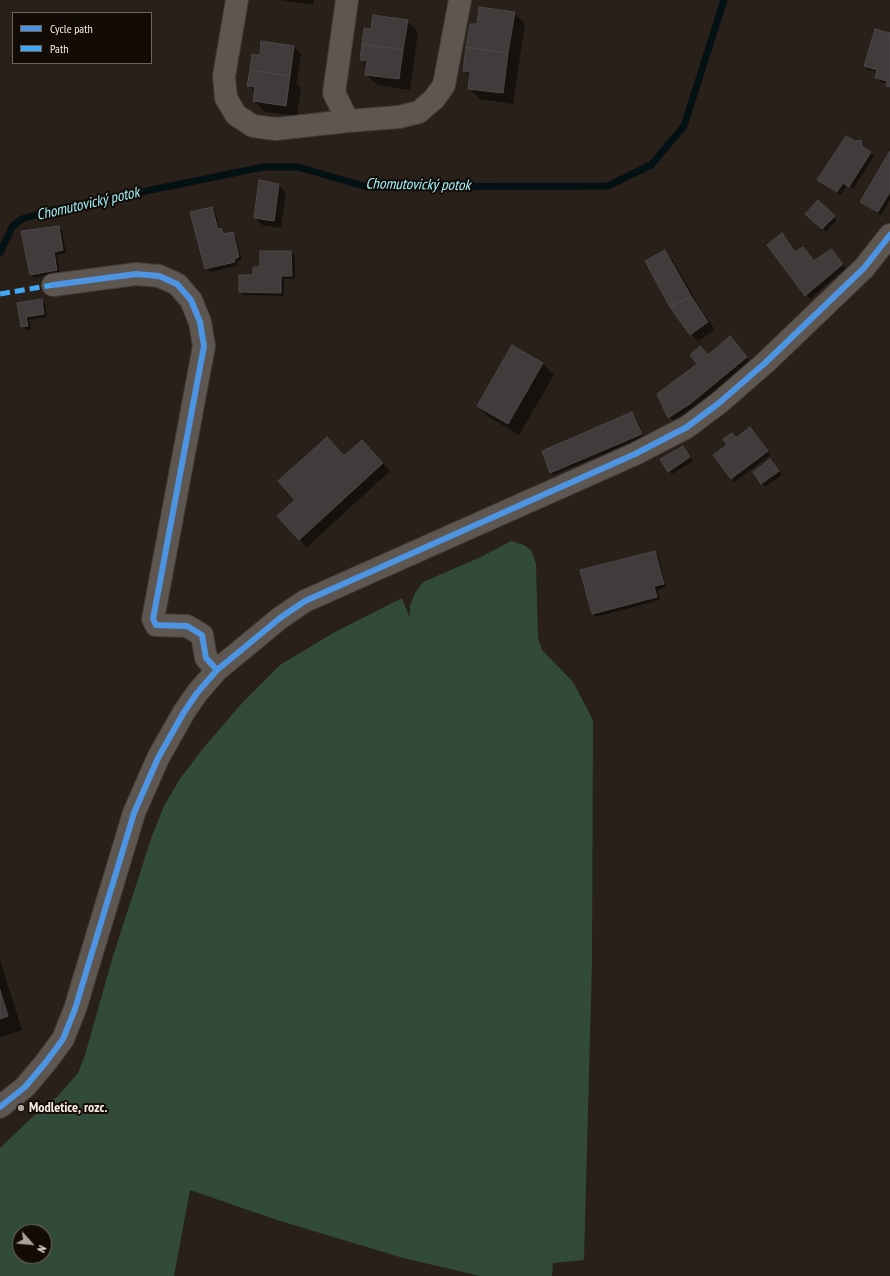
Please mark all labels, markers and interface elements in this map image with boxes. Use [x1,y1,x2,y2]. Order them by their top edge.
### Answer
legend [12,12,152,64]
text: Cycle path [50,21,93,36]
text: Path [50,41,68,56]
water label: Chomutovický potok [365,175,471,195]
water label: Chomutovický potok [35,183,141,225]
place label: Modletice, rozc. [29,1100,107,1116]
marker: Modletice, rozc. [16,1103,26,1113]
north arrow [12,1224,52,1264]
text: N [34,1243,49,1255]

